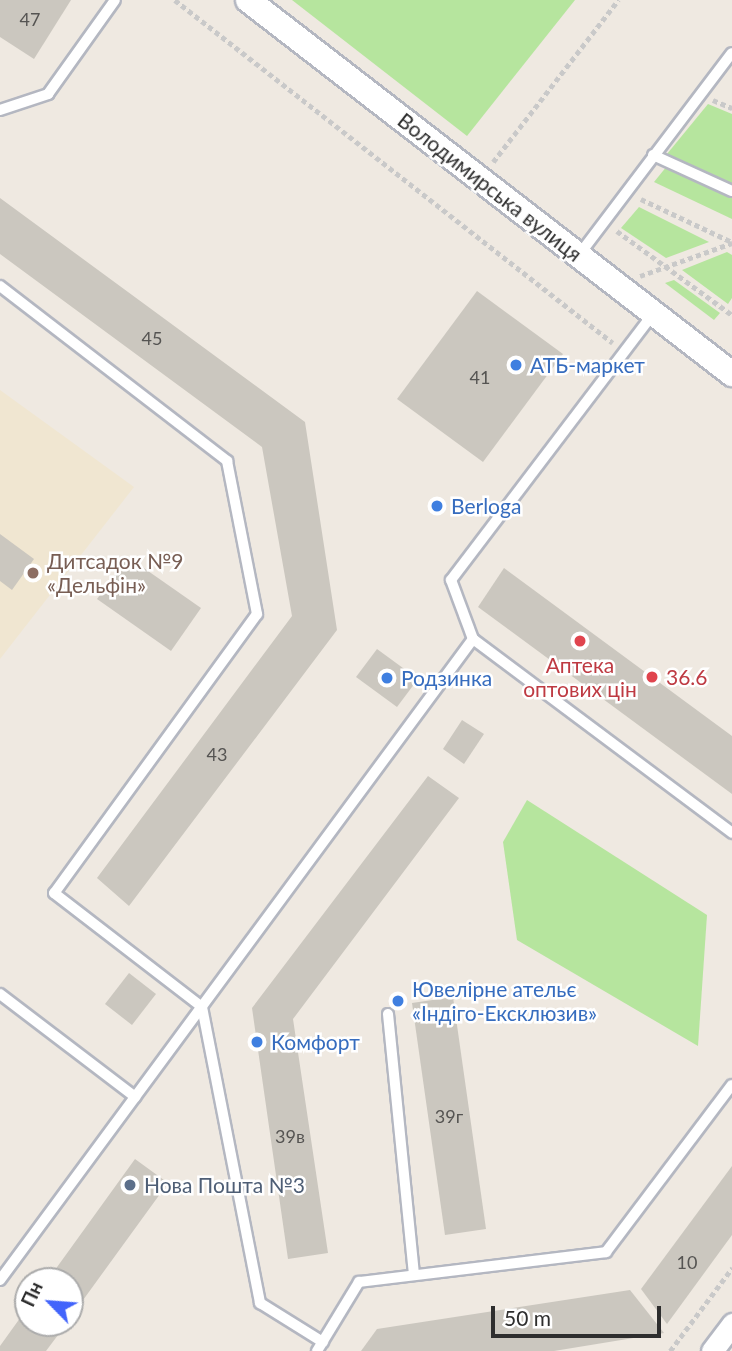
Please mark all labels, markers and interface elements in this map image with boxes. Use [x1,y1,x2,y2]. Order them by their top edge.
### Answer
house number: 47 [20,8,40,30]
street label: Володимирська вулиця [393,107,587,267]
house number: 45 [142,327,162,349]
place label: АТБ-маркет [530,352,645,378]
marker: АТБ-маркет [508,357,524,373]
house number: 41 [470,366,490,388]
place label: Berloga [451,493,521,519]
marker: Berloga [429,498,445,514]
place label: Дитсадок №9 «Дельфiн» [47,548,183,598]
marker: Дитсадок №9 «Дельфiн» [25,565,41,581]
marker: Аптека оптових цін [572,633,588,649]
place label: Аптека оптових цін [523,652,637,702]
place label: 36.6 [666,664,707,690]
place label: Родзинка [401,665,492,691]
marker: 36.6 [644,669,660,685]
marker: Родзинка [379,670,395,686]
house number: 43 [207,743,227,765]
place label: Ювелірне ательє «Індіго-Ексклюзив» [412,976,597,1026]
marker: Ювелірне ательє «Індіго-Ексклюзив» [390,993,406,1009]
place label: Комфорт [271,1029,360,1055]
marker: Комфорт [249,1034,265,1050]
house number: 39г [435,1105,463,1127]
house number: 39в [275,1125,305,1147]
place label: Нова Пошта №3 [144,1172,305,1198]
marker: Нова Пошта №3 [122,1177,138,1193]
house number: 10 [677,1251,697,1273]
north arrow [14,1267,84,1337]
text: Пн [16,1278,47,1310]
scale bar [494,1292,664,1336]
text: 50 m [504,1305,551,1330]

